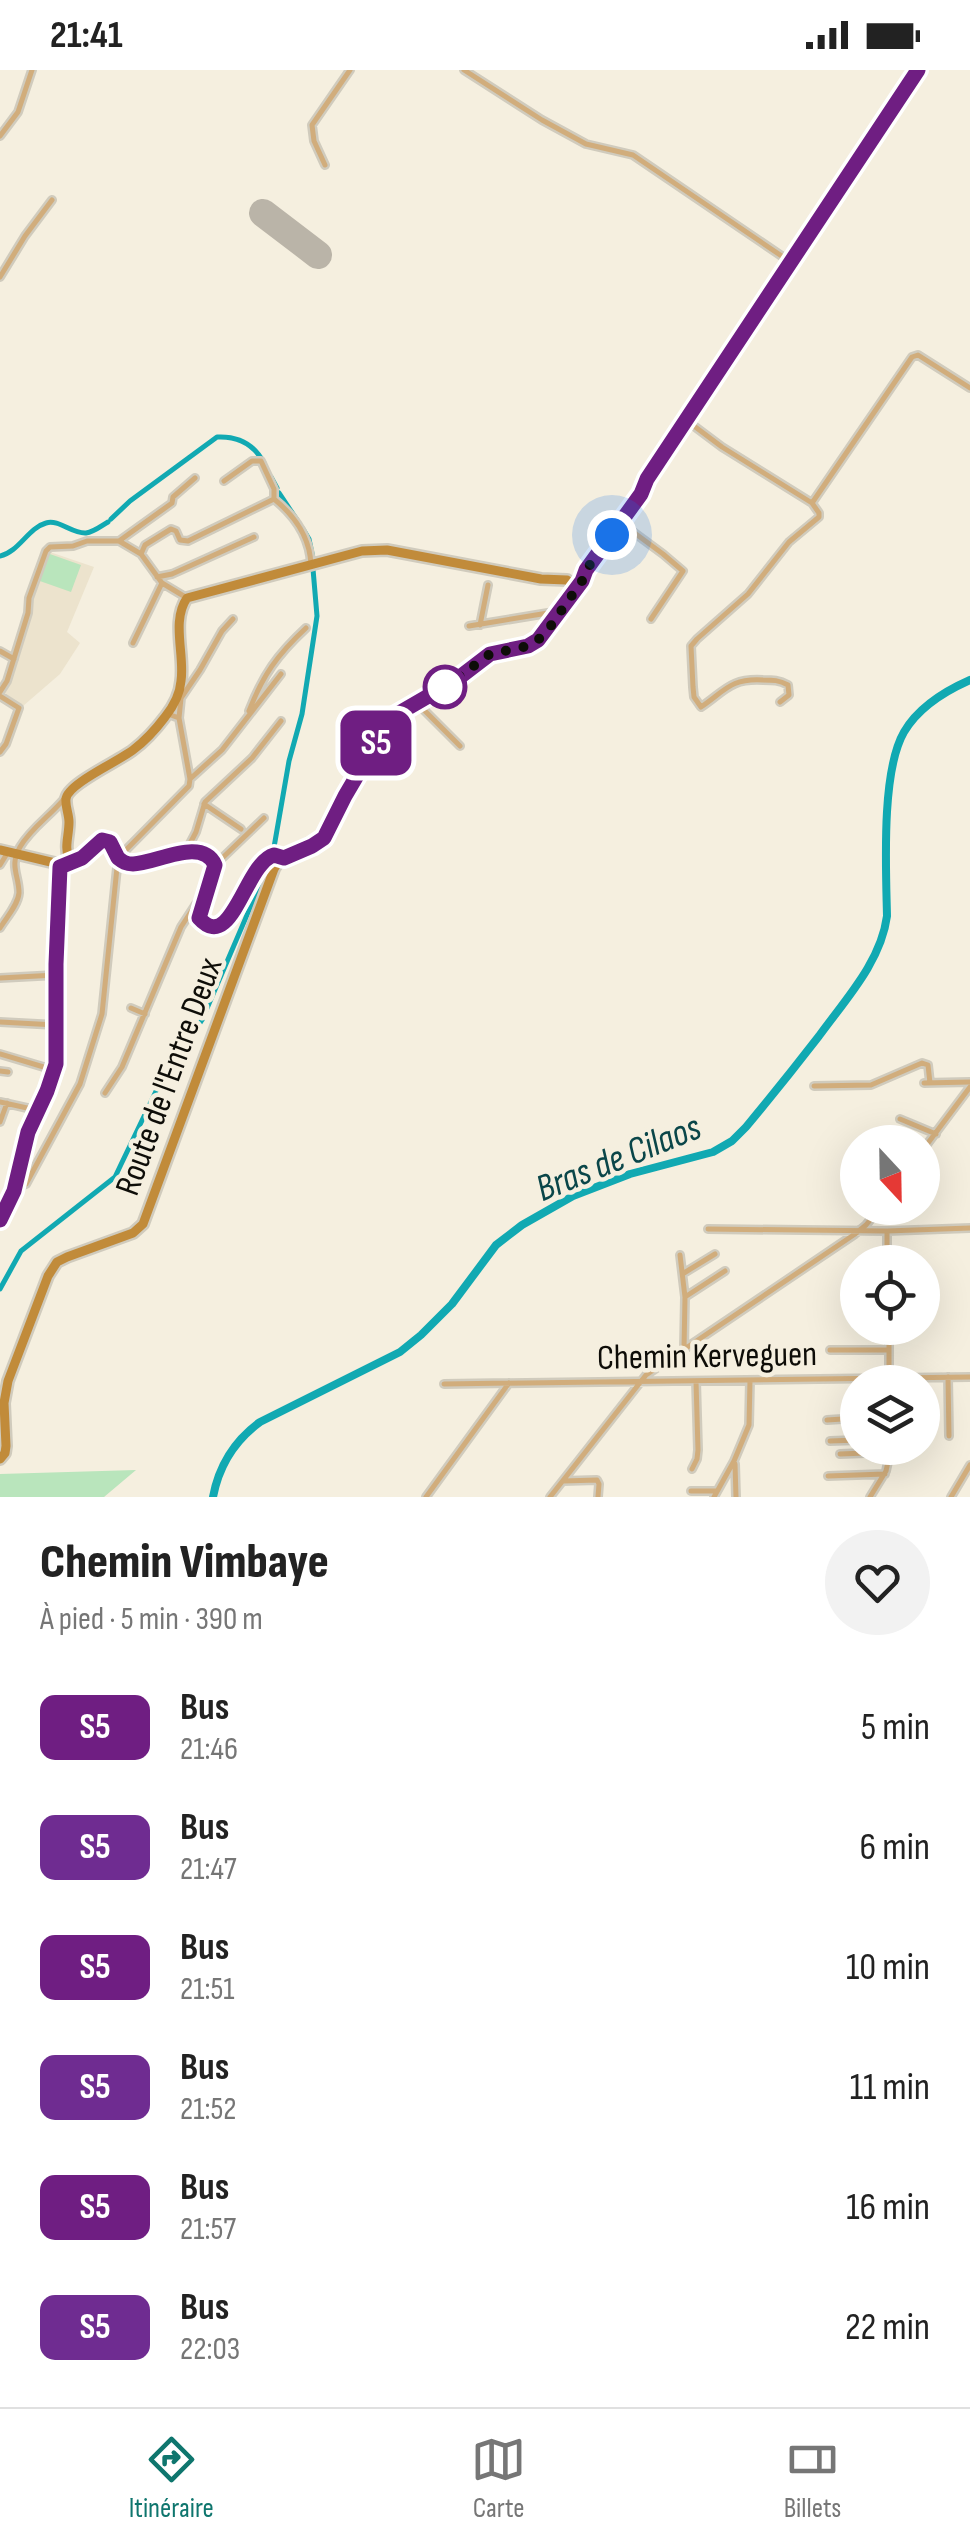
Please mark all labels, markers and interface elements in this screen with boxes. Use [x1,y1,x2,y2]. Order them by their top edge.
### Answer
text: 21:41 [50,13,123,58]
your location [587,510,637,560]
unlabelled marker [424,666,466,708]
line badge: S5 [331,710,421,776]
text: S5 [360,722,392,765]
street label: Route de l'Entre Deux [107,952,232,1201]
water label: Bras de Cilaos [530,1105,708,1212]
north arrow [840,1125,940,1225]
map controls [840,1125,940,1465]
button: locate [840,1245,940,1345]
street label: Chemin Kerveguen [597,1333,817,1380]
button: layers [840,1365,940,1465]
button: heart [825,1530,930,1635]
text: Chemin Vimbaye [40,1534,329,1591]
text: À pied · 5 min · 390 m [40,1600,263,1639]
text: Bus [180,1685,229,1730]
text: 5 min [861,1705,930,1750]
text: S5 [79,1706,111,1749]
text: 21:46 [180,1730,238,1769]
text: Bus [180,1805,229,1850]
text: 6 min [860,1825,930,1870]
text: S5 [79,1826,111,1869]
text: 21:47 [180,1850,236,1889]
text: Bus [180,1925,229,1970]
text: 10 min [846,1945,930,1990]
text: S5 [79,1946,111,1989]
text: 21:51 [180,1970,235,2009]
text: Bus [180,2045,229,2090]
text: 11 min [850,2065,930,2110]
text: S5 [79,2066,111,2109]
text: 21:52 [180,2090,237,2129]
text: Bus [180,2165,229,2210]
text: 16 min [846,2185,930,2230]
text: S5 [79,2186,111,2229]
text: 21:57 [180,2210,236,2249]
text: Bus [180,2285,229,2330]
text: 22 min [845,2305,930,2350]
text: S5 [79,2306,111,2349]
text: 22:03 [180,2330,240,2369]
tab: Itinéraire [129,2432,214,2525]
tab: Carte [471,2432,526,2525]
tab: Billets [784,2432,841,2525]

